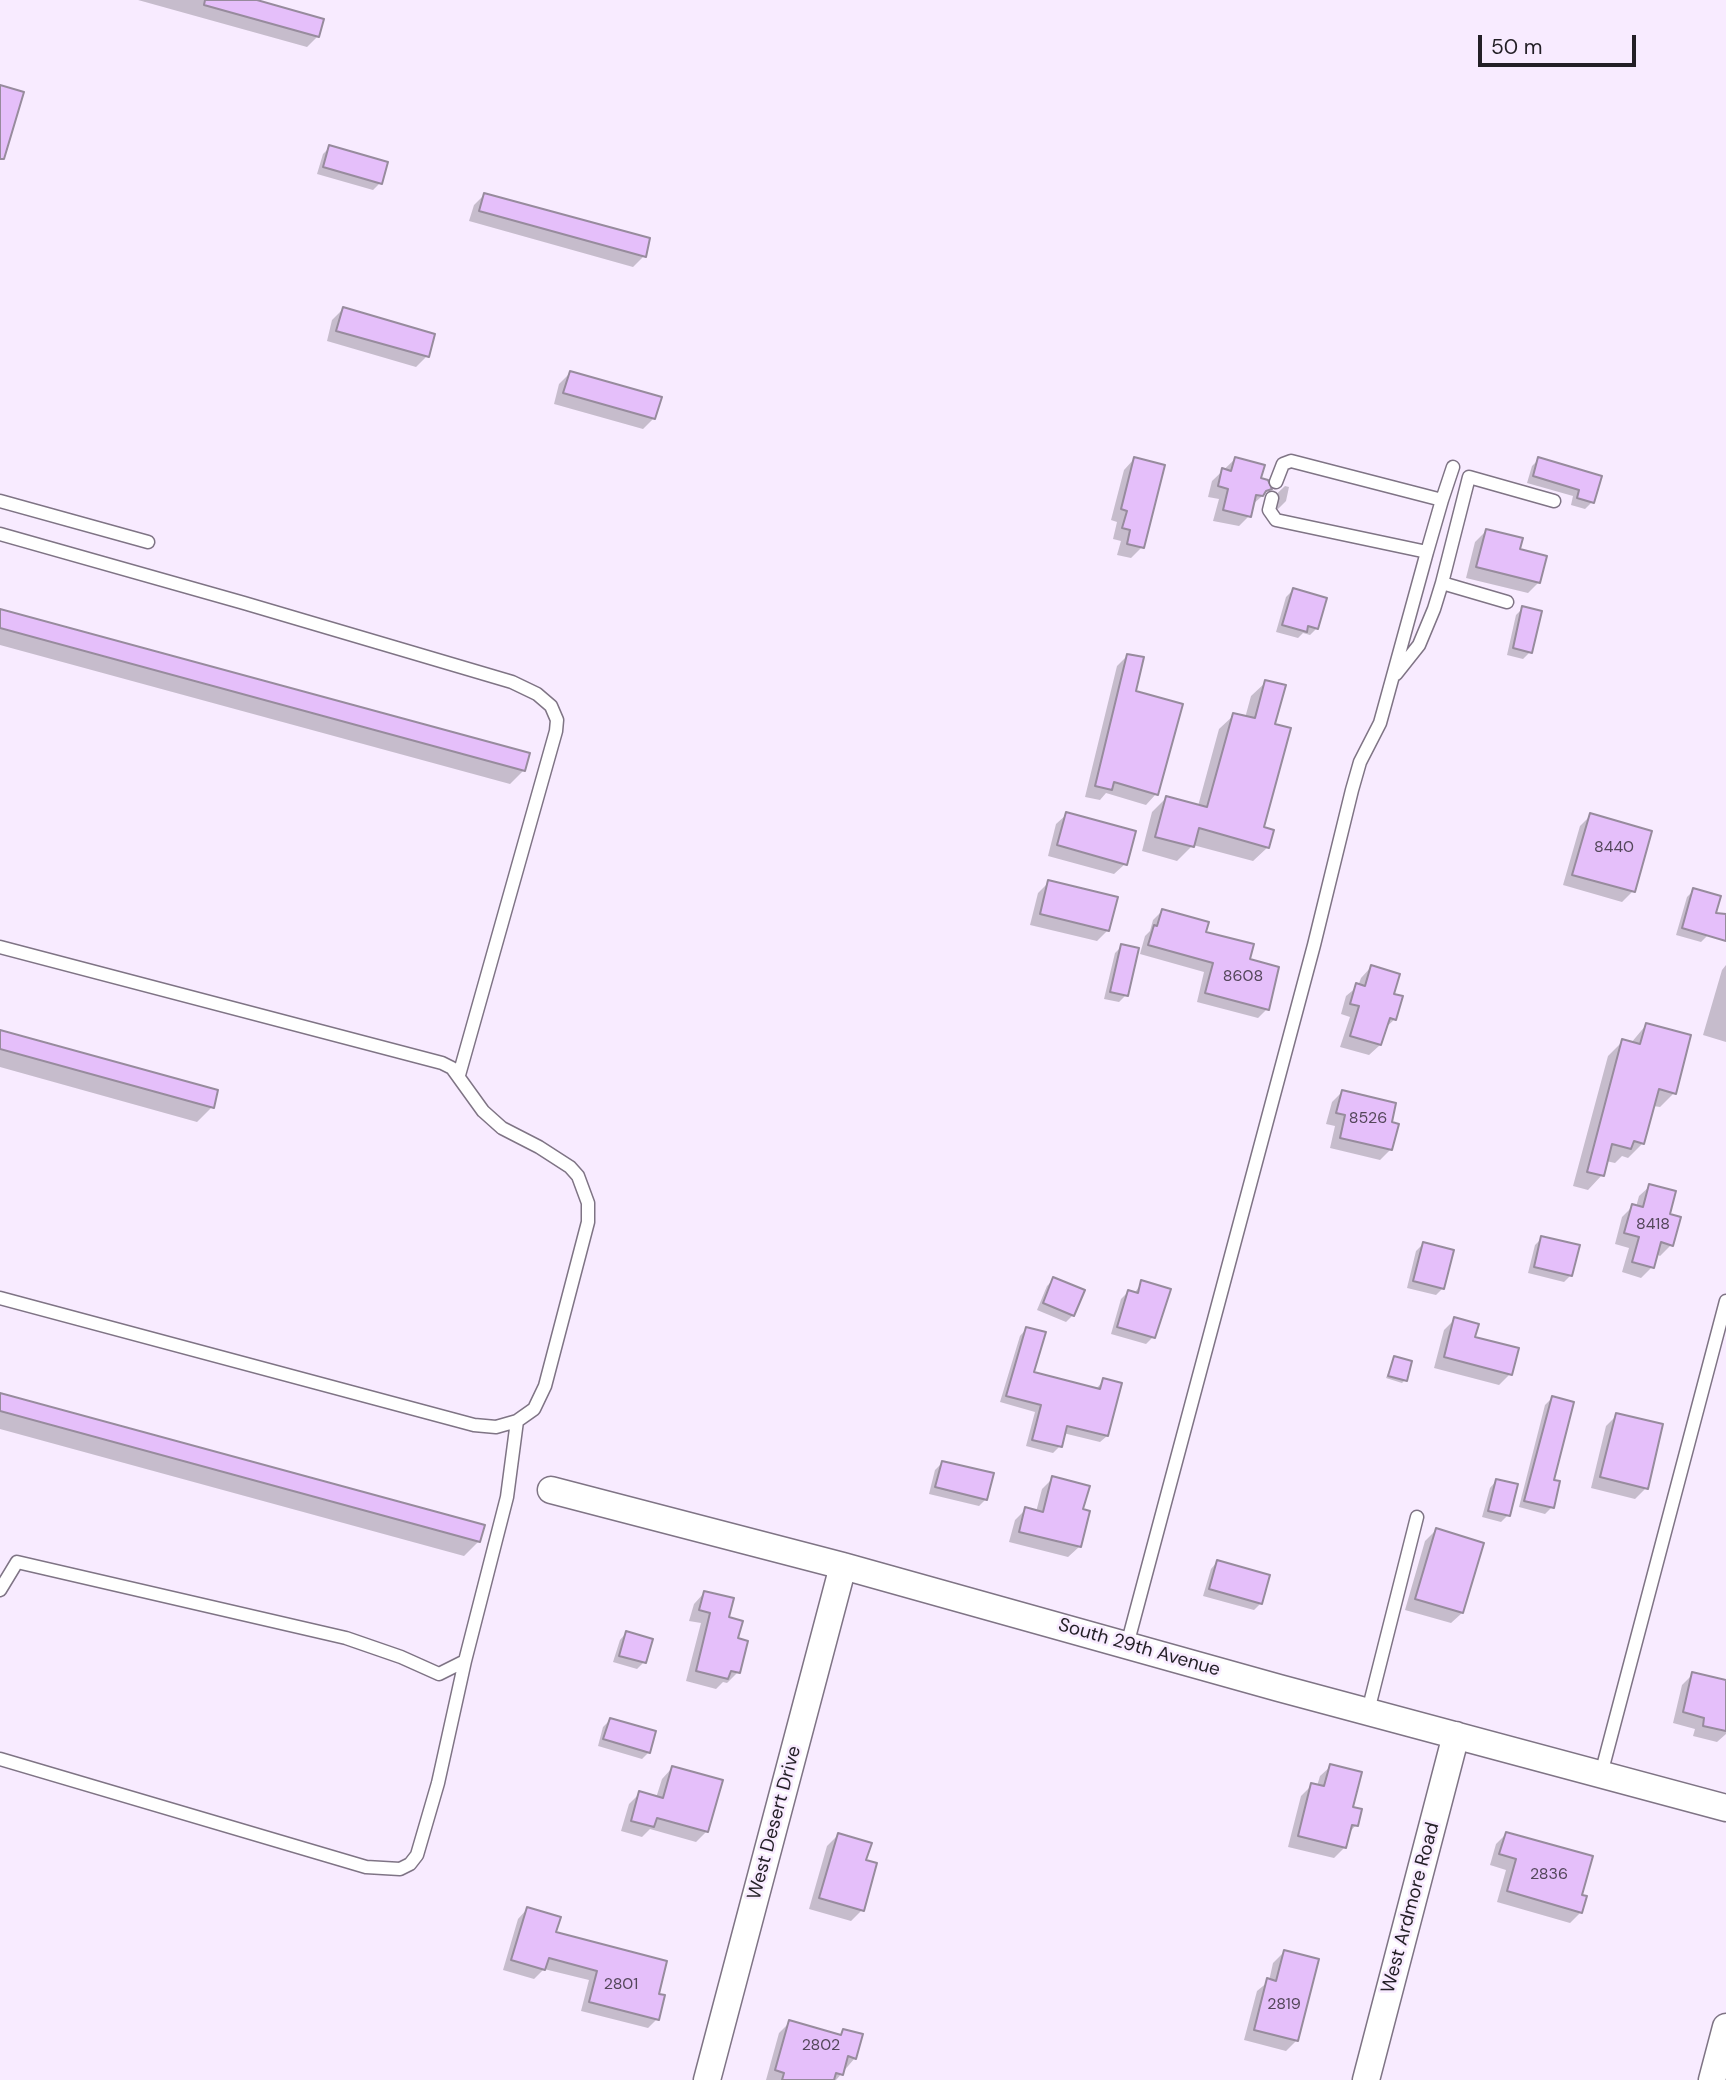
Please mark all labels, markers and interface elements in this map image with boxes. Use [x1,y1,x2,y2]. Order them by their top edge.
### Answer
scale bar [1481,21,1638,65]
text: 50 m [1491,33,1542,61]
house number: 8440 [1594,838,1634,858]
house number: 8608 [1223,967,1263,987]
house number: 8526 [1349,1109,1387,1129]
house number: 8418 [1636,1215,1670,1235]
street label: South 29th Avenue [1055,1614,1223,1682]
street label: West Desert Drive [743,1743,807,1903]
street label: West Ardmore Road [1377,1820,1445,1996]
house number: 2836 [1530,1865,1568,1885]
house number: 2801 [604,1975,638,1995]
house number: 2819 [1267,1995,1301,2015]
house number: 2802 [802,2036,840,2056]

